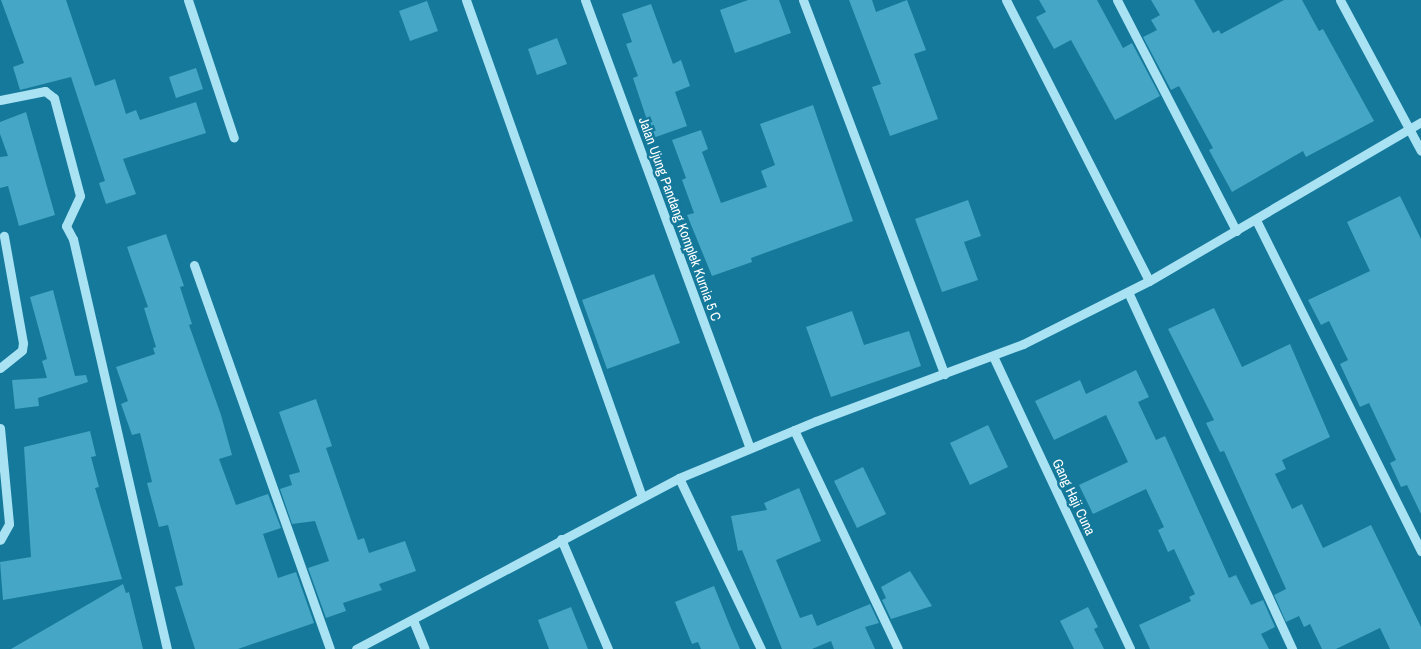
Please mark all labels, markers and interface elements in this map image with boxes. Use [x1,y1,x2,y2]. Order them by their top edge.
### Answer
street label: Jalan Ujung Pandang Komplek Kurnia 5 C [635,115,725,323]
street label: Gang Haji Cuna [1049,456,1099,538]

